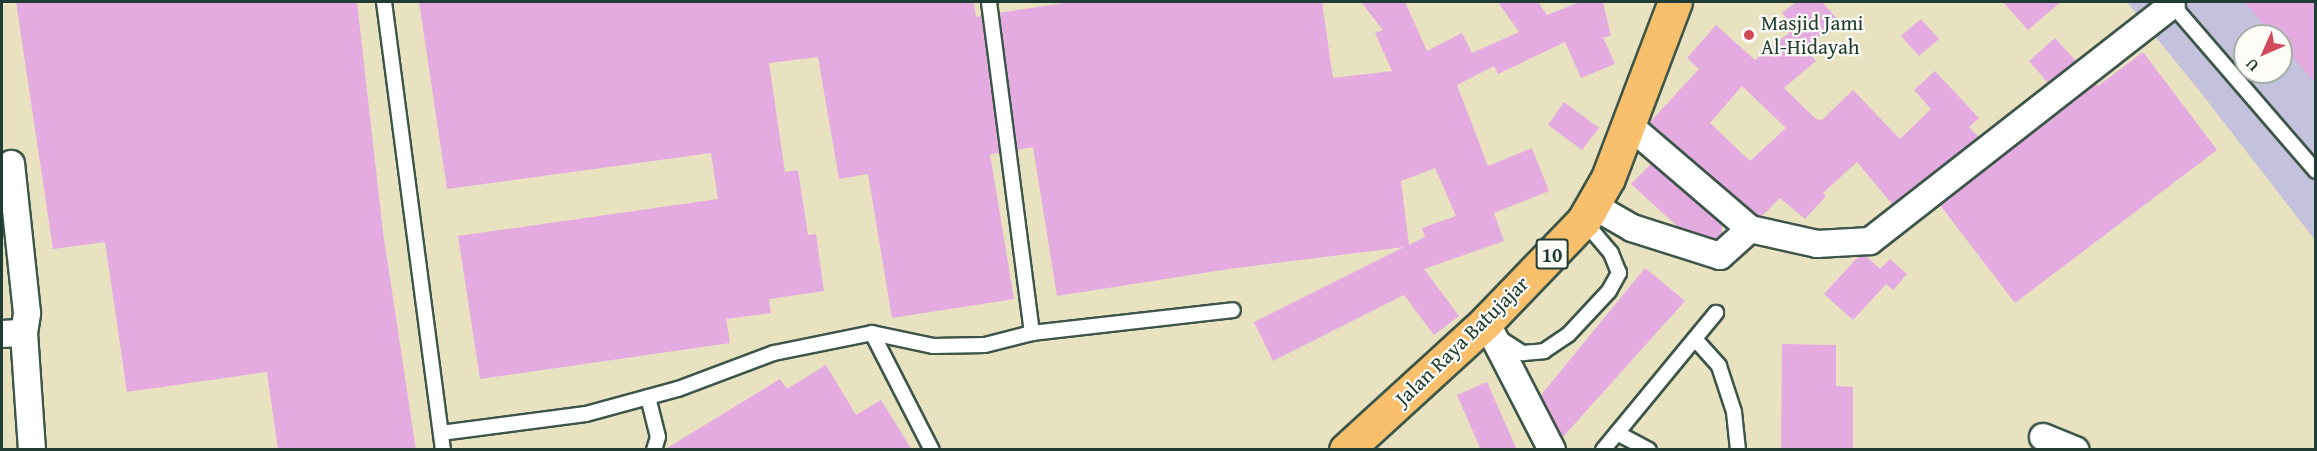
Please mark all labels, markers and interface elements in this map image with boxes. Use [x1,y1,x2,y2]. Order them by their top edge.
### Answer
place label: Masjid Jami Al-Hidayah [1761,10,1863,60]
north arrow [2233,24,2293,84]
marker: Masjid Jami Al-Hidayah [1742,28,1756,42]
text: U [2239,53,2264,78]
road number: 10 [1536,237,1568,271]
street label: Jalan Raya Batujajar [1390,271,1534,411]

